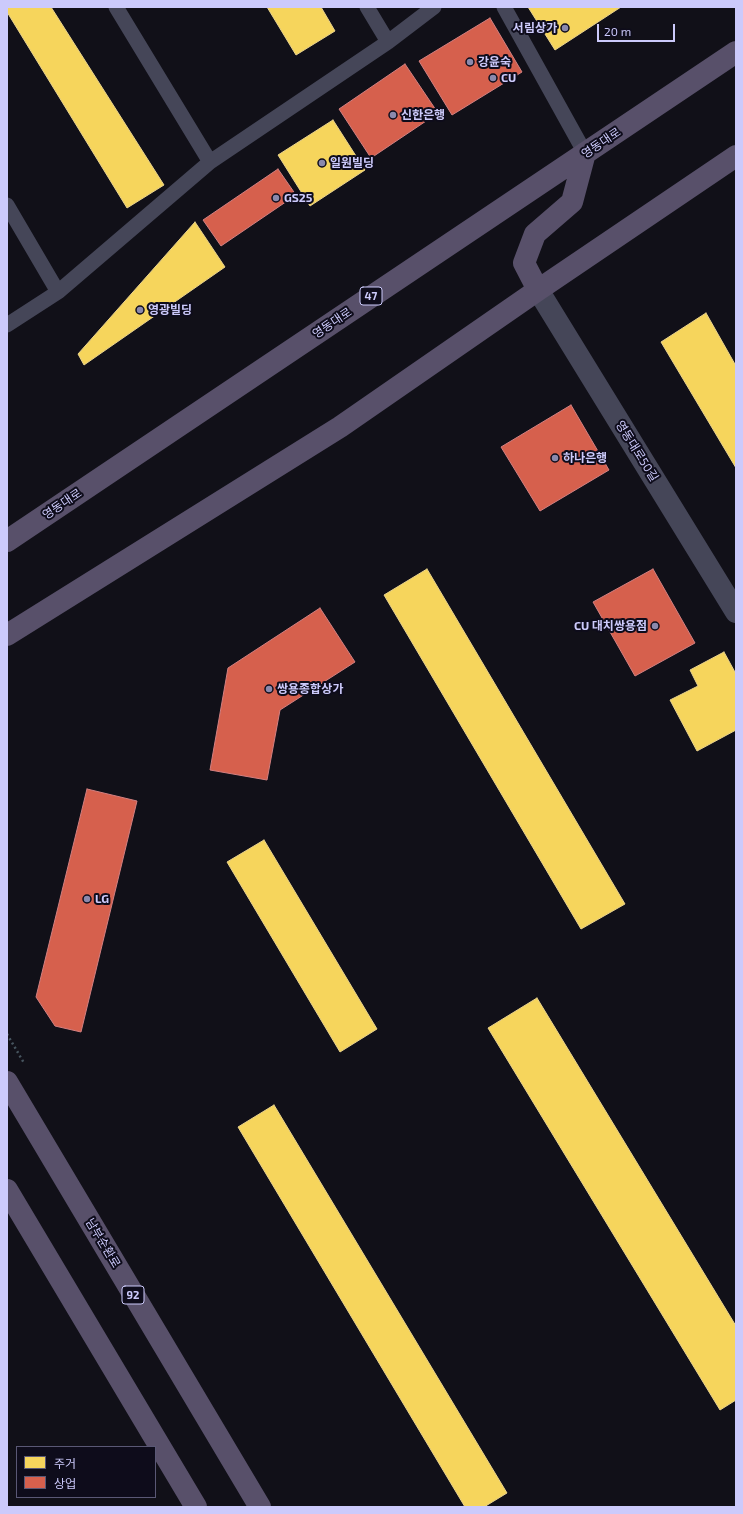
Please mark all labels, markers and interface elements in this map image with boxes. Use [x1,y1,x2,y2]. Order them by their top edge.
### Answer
scale bar [599,16,677,42]
place label: 서림상가 [513,21,557,35]
marker: 서림상가 [560,23,570,33]
text: 20 m [604,24,631,38]
place label: 강윤숙 [478,55,511,69]
marker: 강윤숙 [465,57,475,67]
place label: CU [501,71,516,85]
marker: CU [488,73,498,83]
place label: 신한은행 [401,108,445,122]
marker: 신한은행 [388,110,398,120]
street label: 영동대로 [579,125,623,161]
place label: 일원빌딩 [330,156,374,170]
marker: 일원빌딩 [317,158,327,168]
place label: GS25 [284,191,312,205]
marker: GS25 [271,193,281,203]
road number: 47 [360,287,382,305]
place label: 영광빌딩 [148,303,192,317]
marker: 영광빌딩 [135,305,145,315]
street label: 영동대로 [310,305,354,341]
street label: 영동대로50길 [613,418,661,484]
place label: 하나은행 [563,451,607,465]
marker: 하나은행 [550,453,560,463]
street label: 영동대로 [40,486,84,522]
place label: CU 대치쌍용점 [574,619,647,633]
marker: CU 대치쌍용점 [650,621,660,631]
place label: 쌍용종합상가 [277,682,343,696]
marker: 쌍용종합상가 [264,684,274,694]
place label: LG [95,892,109,906]
marker: LG [82,894,92,904]
street label: 남부순환로 [83,1216,123,1270]
road number: 92 [122,1286,144,1304]
legend [16,1446,156,1498]
text: 주거 [54,1456,76,1470]
text: 상업 [54,1476,76,1490]

